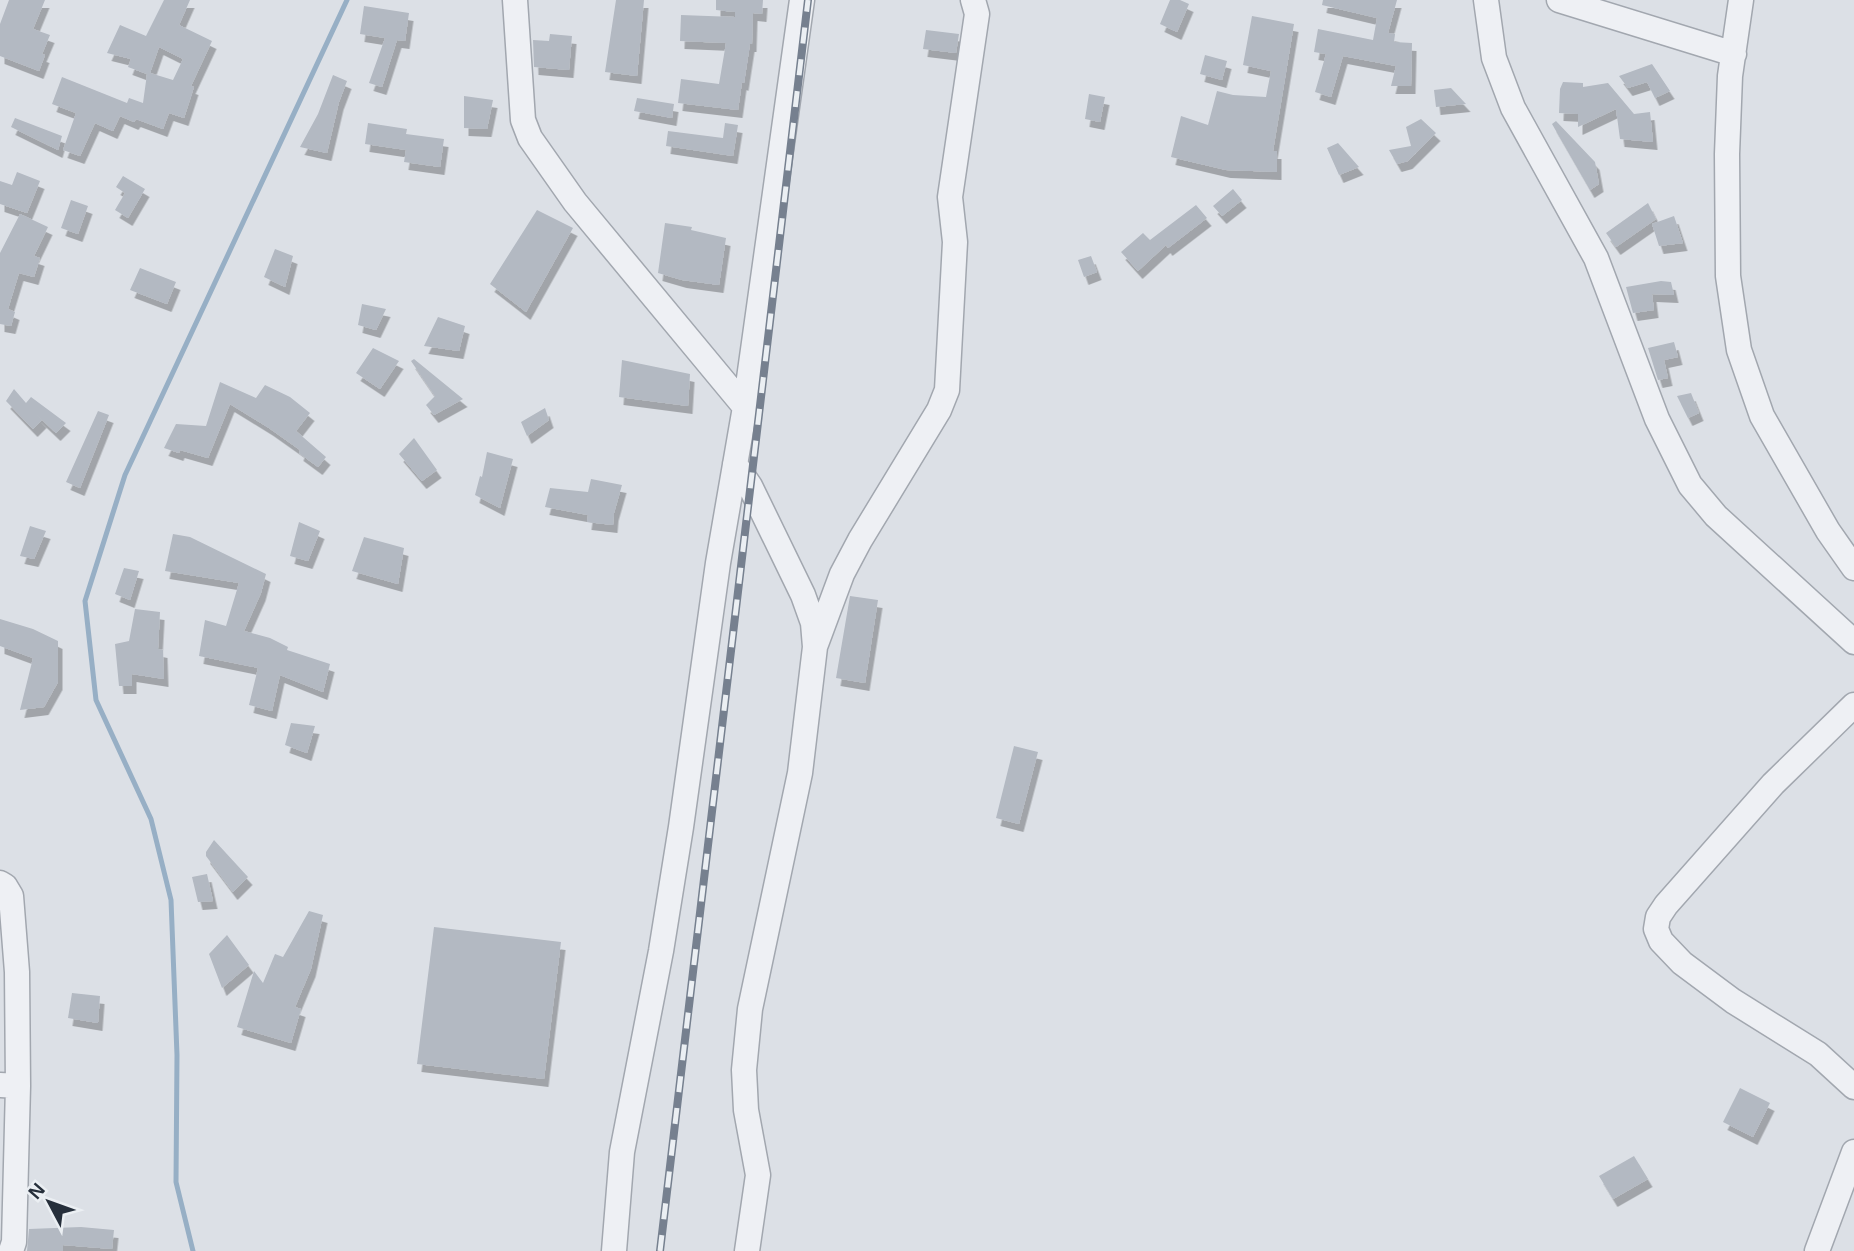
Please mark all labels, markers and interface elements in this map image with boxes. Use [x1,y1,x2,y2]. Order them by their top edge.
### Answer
north arrow [14,1167,84,1237]
text: N [24,1179,49,1203]

